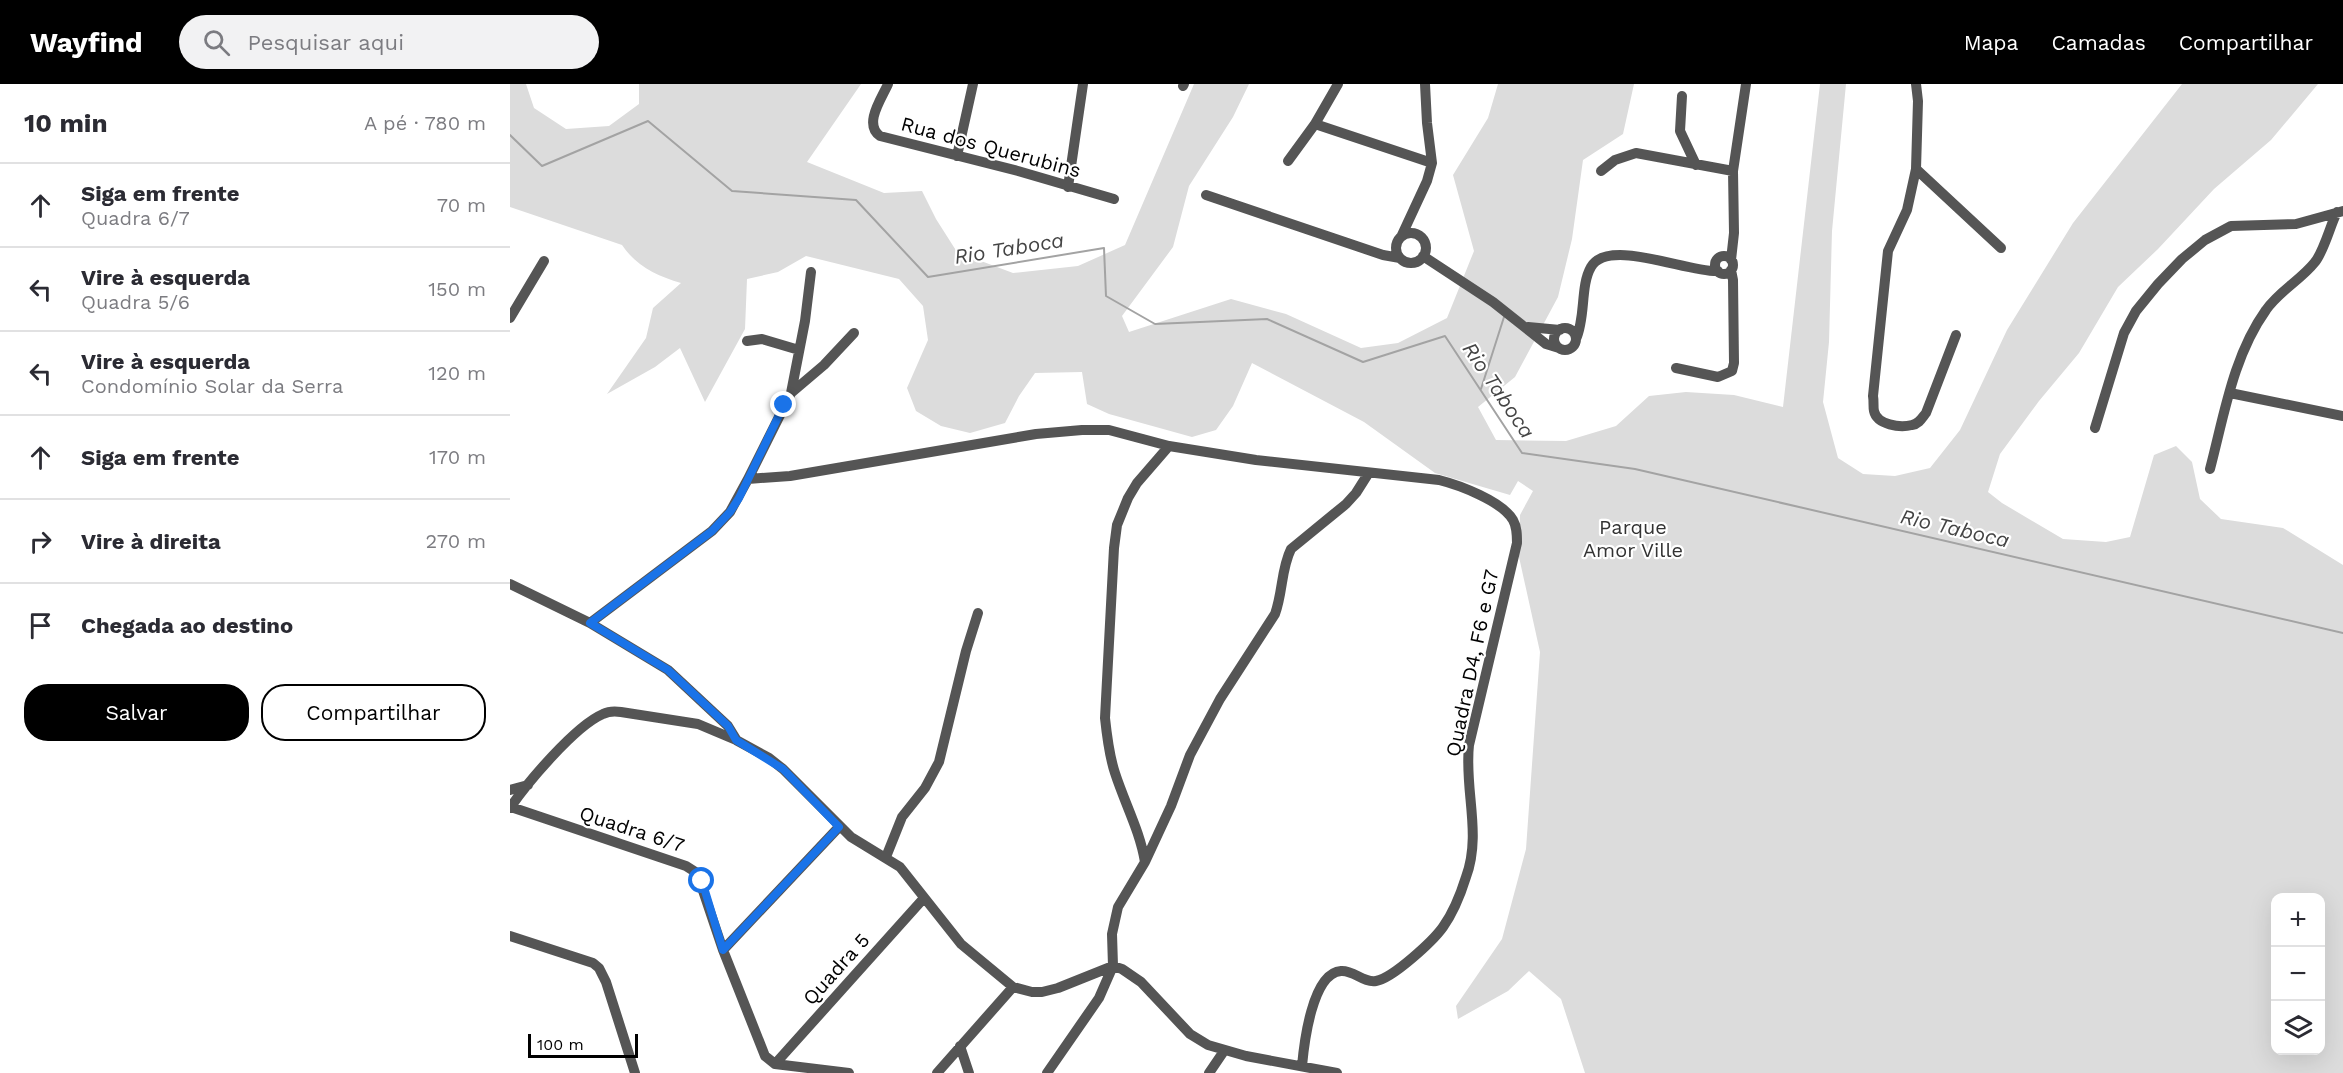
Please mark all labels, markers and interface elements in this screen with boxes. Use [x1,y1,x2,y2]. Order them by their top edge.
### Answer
search box [179,15,599,69]
text: Wayfind [30,26,143,59]
icon: search [200,26,233,59]
text: Pesquisar aqui [248,30,404,55]
text: Mapa [1964,30,2018,55]
text: Camadas [2051,30,2146,55]
text: Compartilhar [2179,30,2313,55]
text: 10 min [24,108,108,138]
text: A pé · 780 m [364,111,486,135]
street label: Rua dos Querubins [898,111,1084,183]
text: Siga em frente [81,181,239,206]
icon: ahead [24,189,57,222]
text: 70 m [437,193,486,217]
text: Quadra 6/7 [81,206,190,230]
water label: Rio Taboca [952,227,1066,269]
text: Vire à esquerda [81,265,250,290]
icon: left [24,273,57,306]
text: 150 m [428,277,486,301]
text: Quadra 5/6 [81,290,190,314]
water label: Rio Taboca [1458,337,1540,443]
text: Vire à esquerda [81,349,250,374]
icon: left [24,357,57,390]
text: 120 m [428,361,486,385]
text: Condomínio Solar da Serra [81,374,343,398]
route end [770,391,796,417]
icon: ahead [24,441,57,474]
text: Siga em frente [81,445,239,470]
text: 170 m [429,445,486,469]
water label: Rio Taboca [1898,503,2012,553]
park label: Parque Amor Ville [1583,515,1683,562]
icon: right [24,525,57,558]
text: Vire à direita [81,529,221,554]
text: 270 m [426,529,486,553]
street label: Quadra D4, F6 e G7 [1440,567,1504,759]
icon: arrive [24,609,57,642]
text: Chegada ao destino [81,613,293,638]
button: Salvar [24,684,249,741]
button: Compartilhar [261,684,486,741]
street label: Quadra 6/7 [577,801,687,857]
route start [688,867,714,893]
map controls [2271,893,2325,1055]
button: + [2271,893,2325,947]
street label: Quadra 5 [798,928,874,1010]
button: − [2271,947,2325,1001]
button: layers [2271,1001,2325,1055]
scale bar [528,1031,638,1058]
text: 100 m [537,1035,584,1054]

